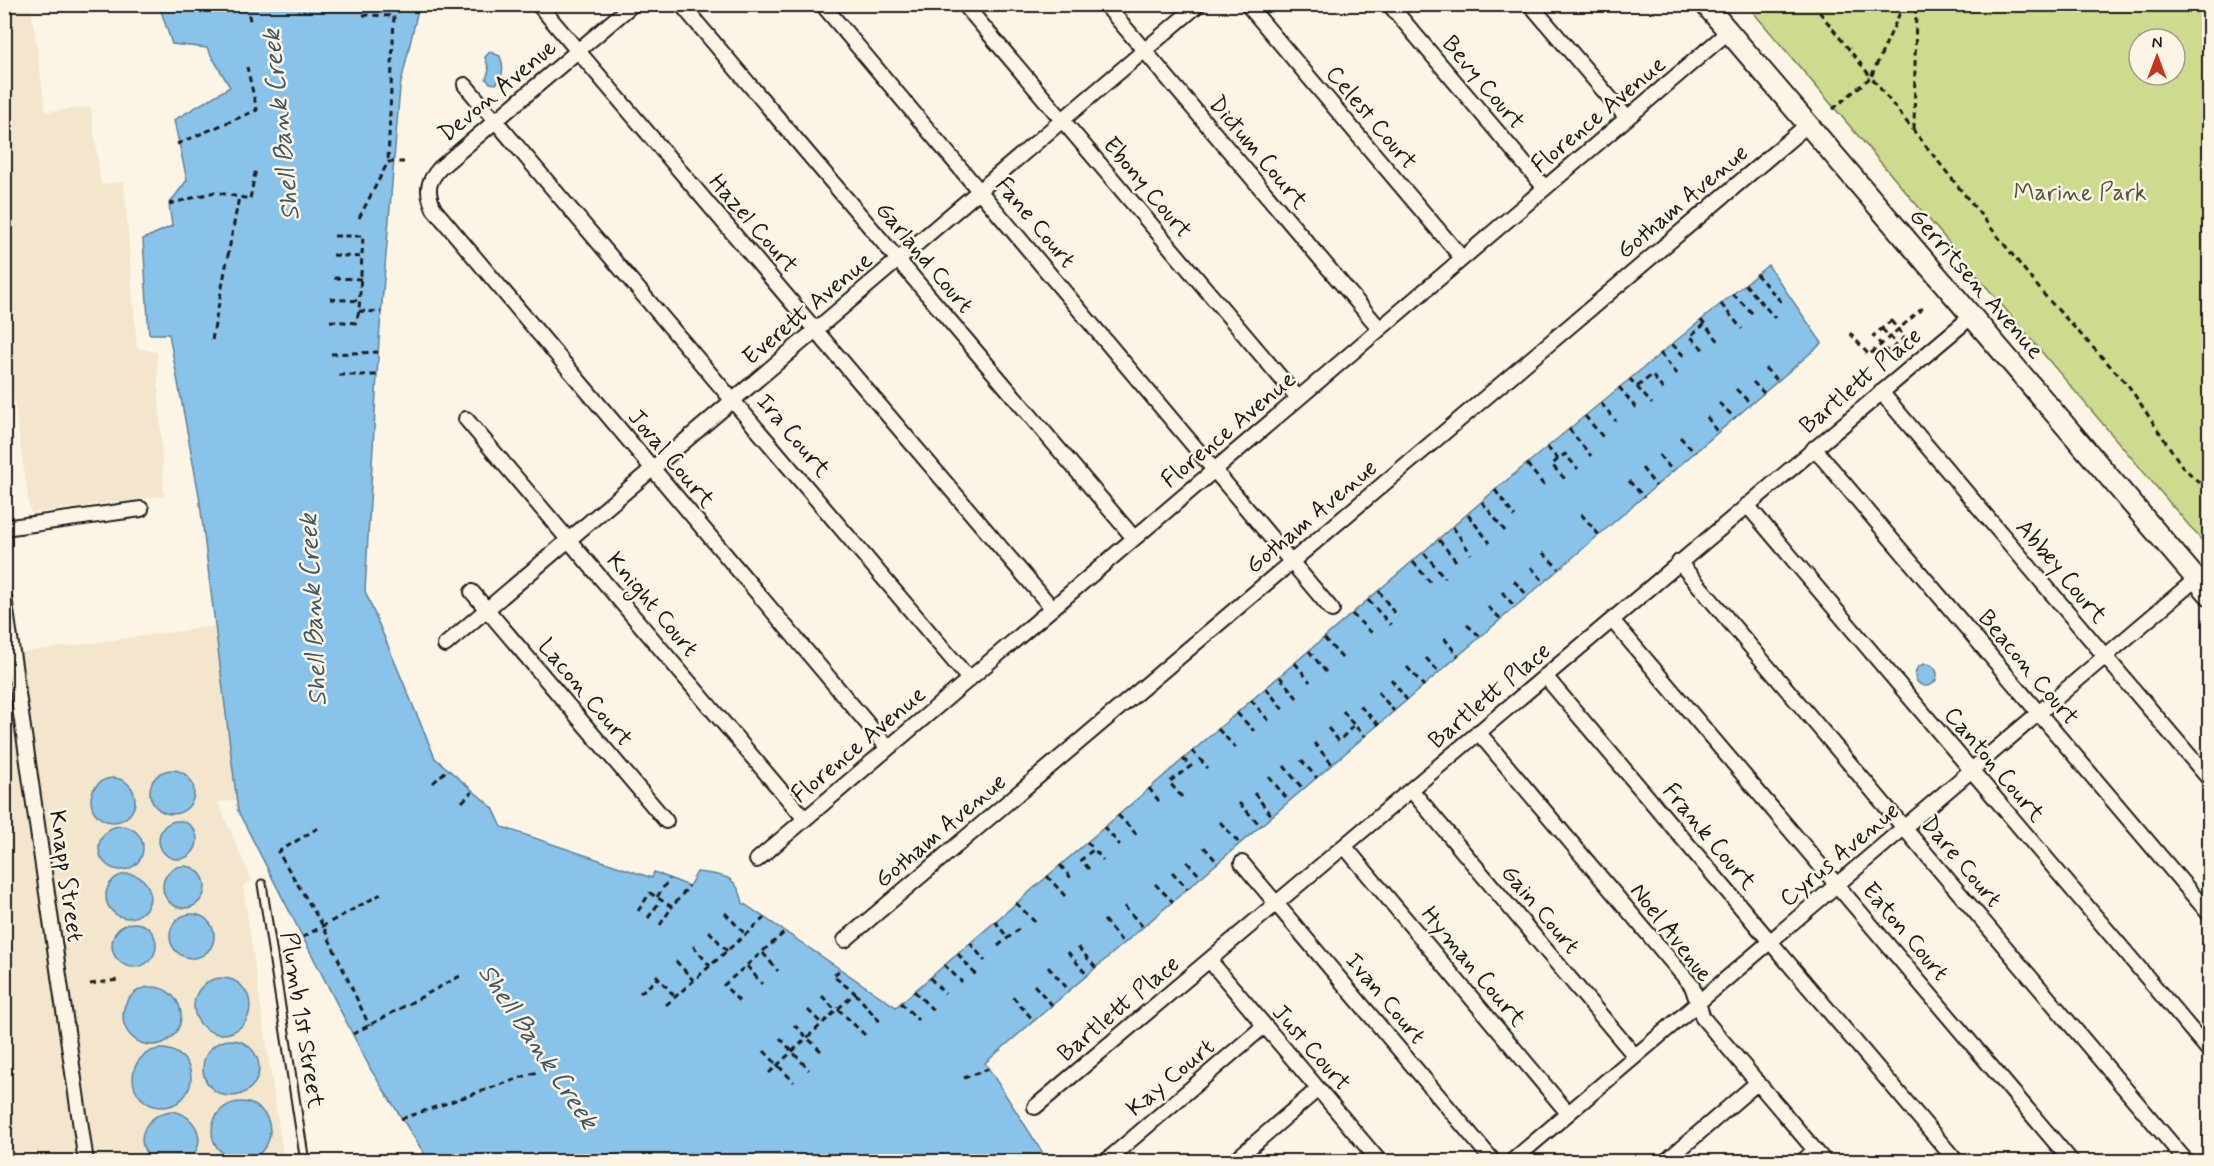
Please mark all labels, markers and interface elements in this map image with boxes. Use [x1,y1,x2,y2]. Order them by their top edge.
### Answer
water label: Shell Bank Creek [255,25,309,222]
north arrow [2127,27,2187,87]
street label: Bevy Court [1434,29,1531,137]
street label: Devon Avenue [432,33,564,150]
text: N [2152,33,2162,54]
street label: Florence Avenue [1525,49,1673,181]
street label: Celest Court [1318,59,1424,177]
street label: Dictum Court [1201,90,1314,216]
street label: Ebony Court [1095,131,1199,245]
street label: Gotham Avenue [1611,138,1755,266]
street label: Hazel Court [701,168,805,280]
street label: Fane Court [988,171,1082,275]
park label: Marine Park [2013,178,2147,209]
street label: Garland Court [868,195,980,320]
street label: Gerritsen Avenue [1902,202,2050,366]
street label: Everett Avenue [736,245,880,373]
street label: Bartlett Place [1793,321,1928,441]
street label: Florence Avenue [1155,364,1303,496]
street label: Ira Court [749,388,837,484]
street label: Joval Court [620,403,721,515]
street label: Gotham Avenue [1240,453,1384,581]
water label: Shell Bank Creek [292,511,336,707]
street label: Abbey Court [2008,513,2114,631]
street label: Knight Court [597,546,705,665]
street label: Beacon Court [1970,604,2085,732]
street label: Lacon Court [530,632,639,754]
street label: Bartlett Place [1422,636,1557,756]
street label: Florence Avenue [785,679,933,811]
street label: Canton Court [1936,701,2051,829]
street label: Gotham Avenue [869,767,1013,895]
street label: Frank Court [1655,777,1763,897]
street label: Cyrus Avenue [1774,796,1906,914]
street label: Knapp Street [41,808,90,944]
street label: Dare Court [1913,809,2008,915]
street label: Gain Court [1493,859,1586,961]
street label: Eaton Court [1854,876,1955,988]
street label: Noel Avenue [1622,877,1719,989]
street label: Hyman Court [1413,900,1532,1034]
street label: Plumb 1st Street [272,930,331,1111]
street label: Ivan Court [1337,947,1432,1051]
street label: Bartlett Place [1051,949,1186,1069]
water label: Shell Bank Creek [469,958,606,1138]
street label: Just Court [1265,998,1357,1098]
street label: Kay Court [1120,1032,1222,1124]

